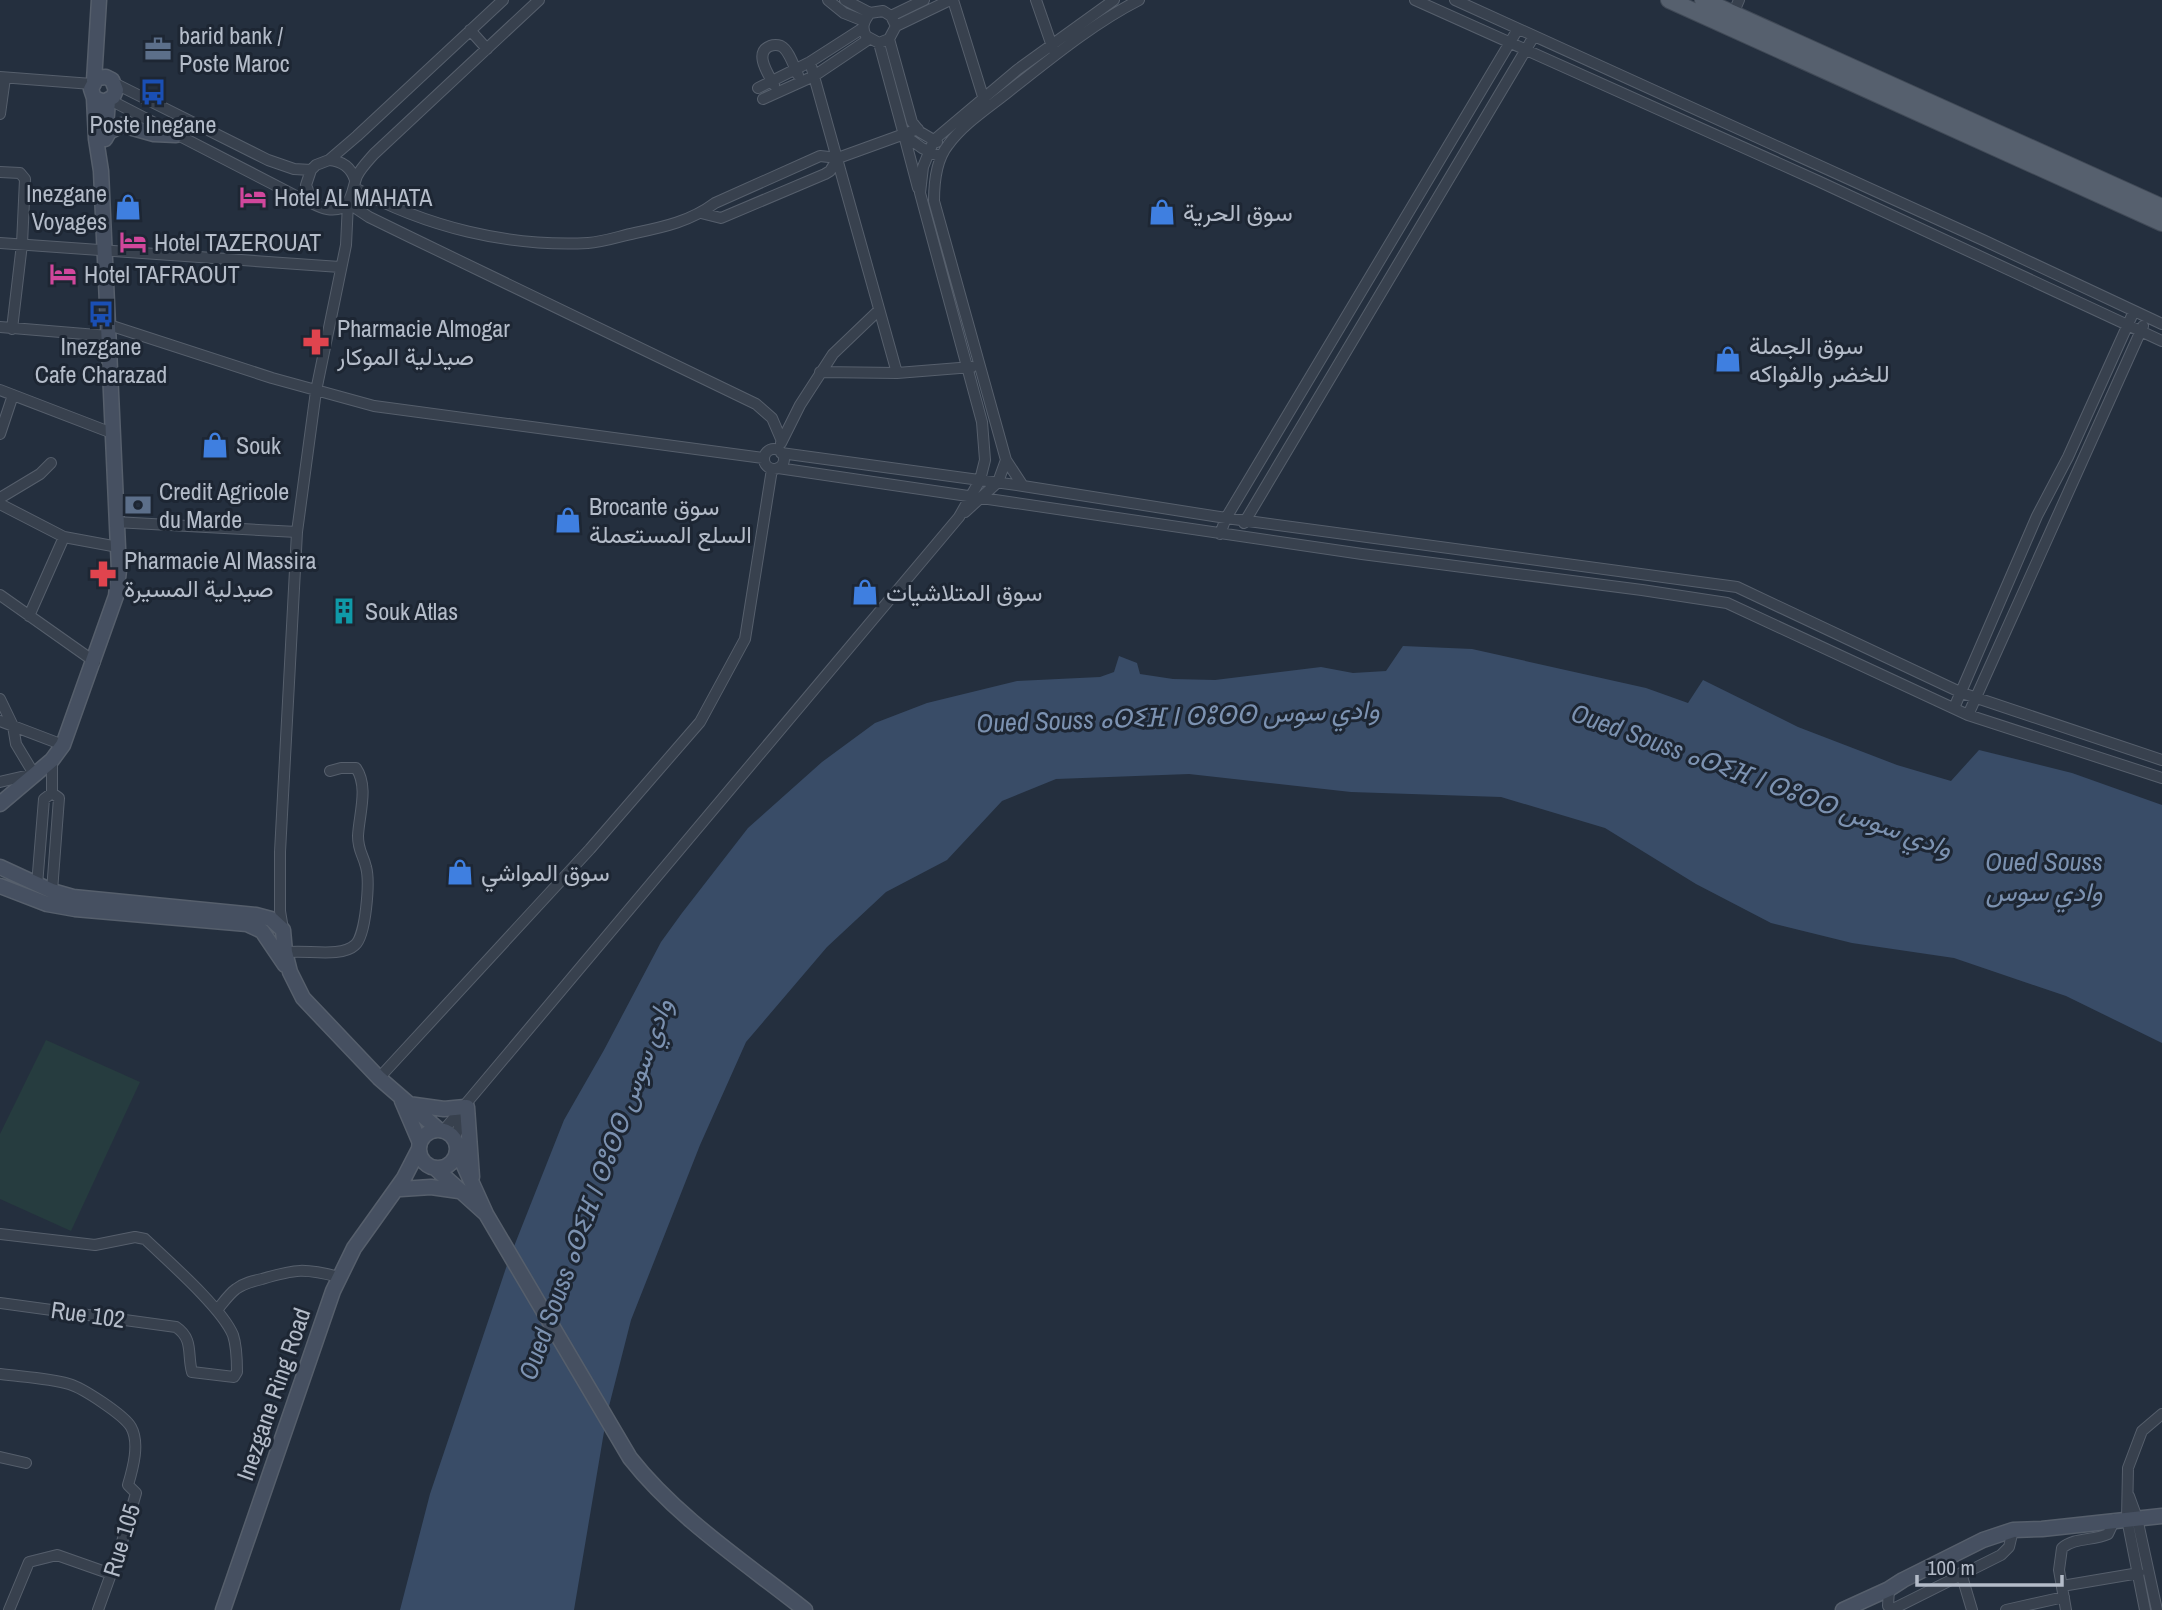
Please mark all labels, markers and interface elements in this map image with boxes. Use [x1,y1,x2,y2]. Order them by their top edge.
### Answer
place label: barid bank / Poste Maroc [179,19,290,79]
office icon: barid bank / Poste Maroc [143,34,173,64]
bus stop icon: Poste Inegane [138,77,168,107]
place label: Poste Inegane [90,108,216,140]
place label: Inezgane Voyages [26,177,107,237]
place label: Hotel AL MAHATA [274,181,433,213]
hotel icon: Hotel AL MAHATA [238,182,268,212]
shop icon: Inezgane Voyages [113,192,143,222]
place label: سوق الحرية [1183,196,1293,228]
shop icon: سوق الحرية [1147,197,1177,227]
place label: Hotel TAZEROUAT [154,226,321,258]
hotel icon: Hotel TAZEROUAT [118,227,148,257]
place label: Hotel TAFRAOUT [84,258,240,290]
hotel icon: Hotel TAFRAOUT [48,259,78,289]
bus stop icon: Inezgane Cafe Charazad [86,299,116,329]
place label: Pharmacie Almogar صيدلية الموكار [336,312,510,372]
pharmacy icon: Pharmacie Almogar صيدلية الموكار [301,327,331,357]
place label: سوق الجملة للخضر والفواكه [1749,329,1890,389]
place label: Inezgane Cafe Charazad [35,330,167,390]
shop icon: سوق الجملة للخضر والفواكه [1713,344,1743,374]
place label: Souk [236,429,281,461]
shop icon: Souk [200,430,230,460]
place label: Credit Agricole du Marde [159,475,289,535]
bank icon: Credit Agricole du Marde [123,490,153,520]
place label: Brocante سوق السلع المستعملة [589,490,752,552]
shop icon: Brocante سوق السلع المستعملة [553,505,583,535]
place label: Pharmacie Al Massira صيدلية المسيرة [124,544,317,604]
pharmacy icon: Pharmacie Al Massira صيدلية المسيرة [88,559,118,589]
place label: سوق المتلاشيات [886,576,1042,608]
shop icon: سوق المتلاشيات [850,577,880,607]
place label: Souk Atlas [365,595,458,627]
building icon: Souk Atlas [329,596,359,626]
water label: Oued Souss ⴰⵙⵉⴼ ⵏ ⵙⵓⵙⵙ وادي سوس [976,691,1381,745]
water label: Oued Souss ⴰⵙⵉⴼ ⵏ ⵙⵓⵙⵙ وادي سوس [1565,695,1958,869]
water label: Oued Souss وادي سوس [1985,844,2103,913]
place label: سوق المواشي [481,856,610,892]
shop icon: سوق المواشي [445,857,475,887]
water label: Oued Souss ⴰⵙⵉⴼ ⵏ ⵙⵓⵙⵙ وادي سوس [510,993,684,1386]
street label: Rue 102 [49,1293,127,1335]
street label: Inezgane Ring Road [228,1303,318,1485]
street label: Rue 105 [95,1500,147,1580]
scale bar [1917,1544,2062,1588]
text: 100 m [1927,1553,1975,1582]

